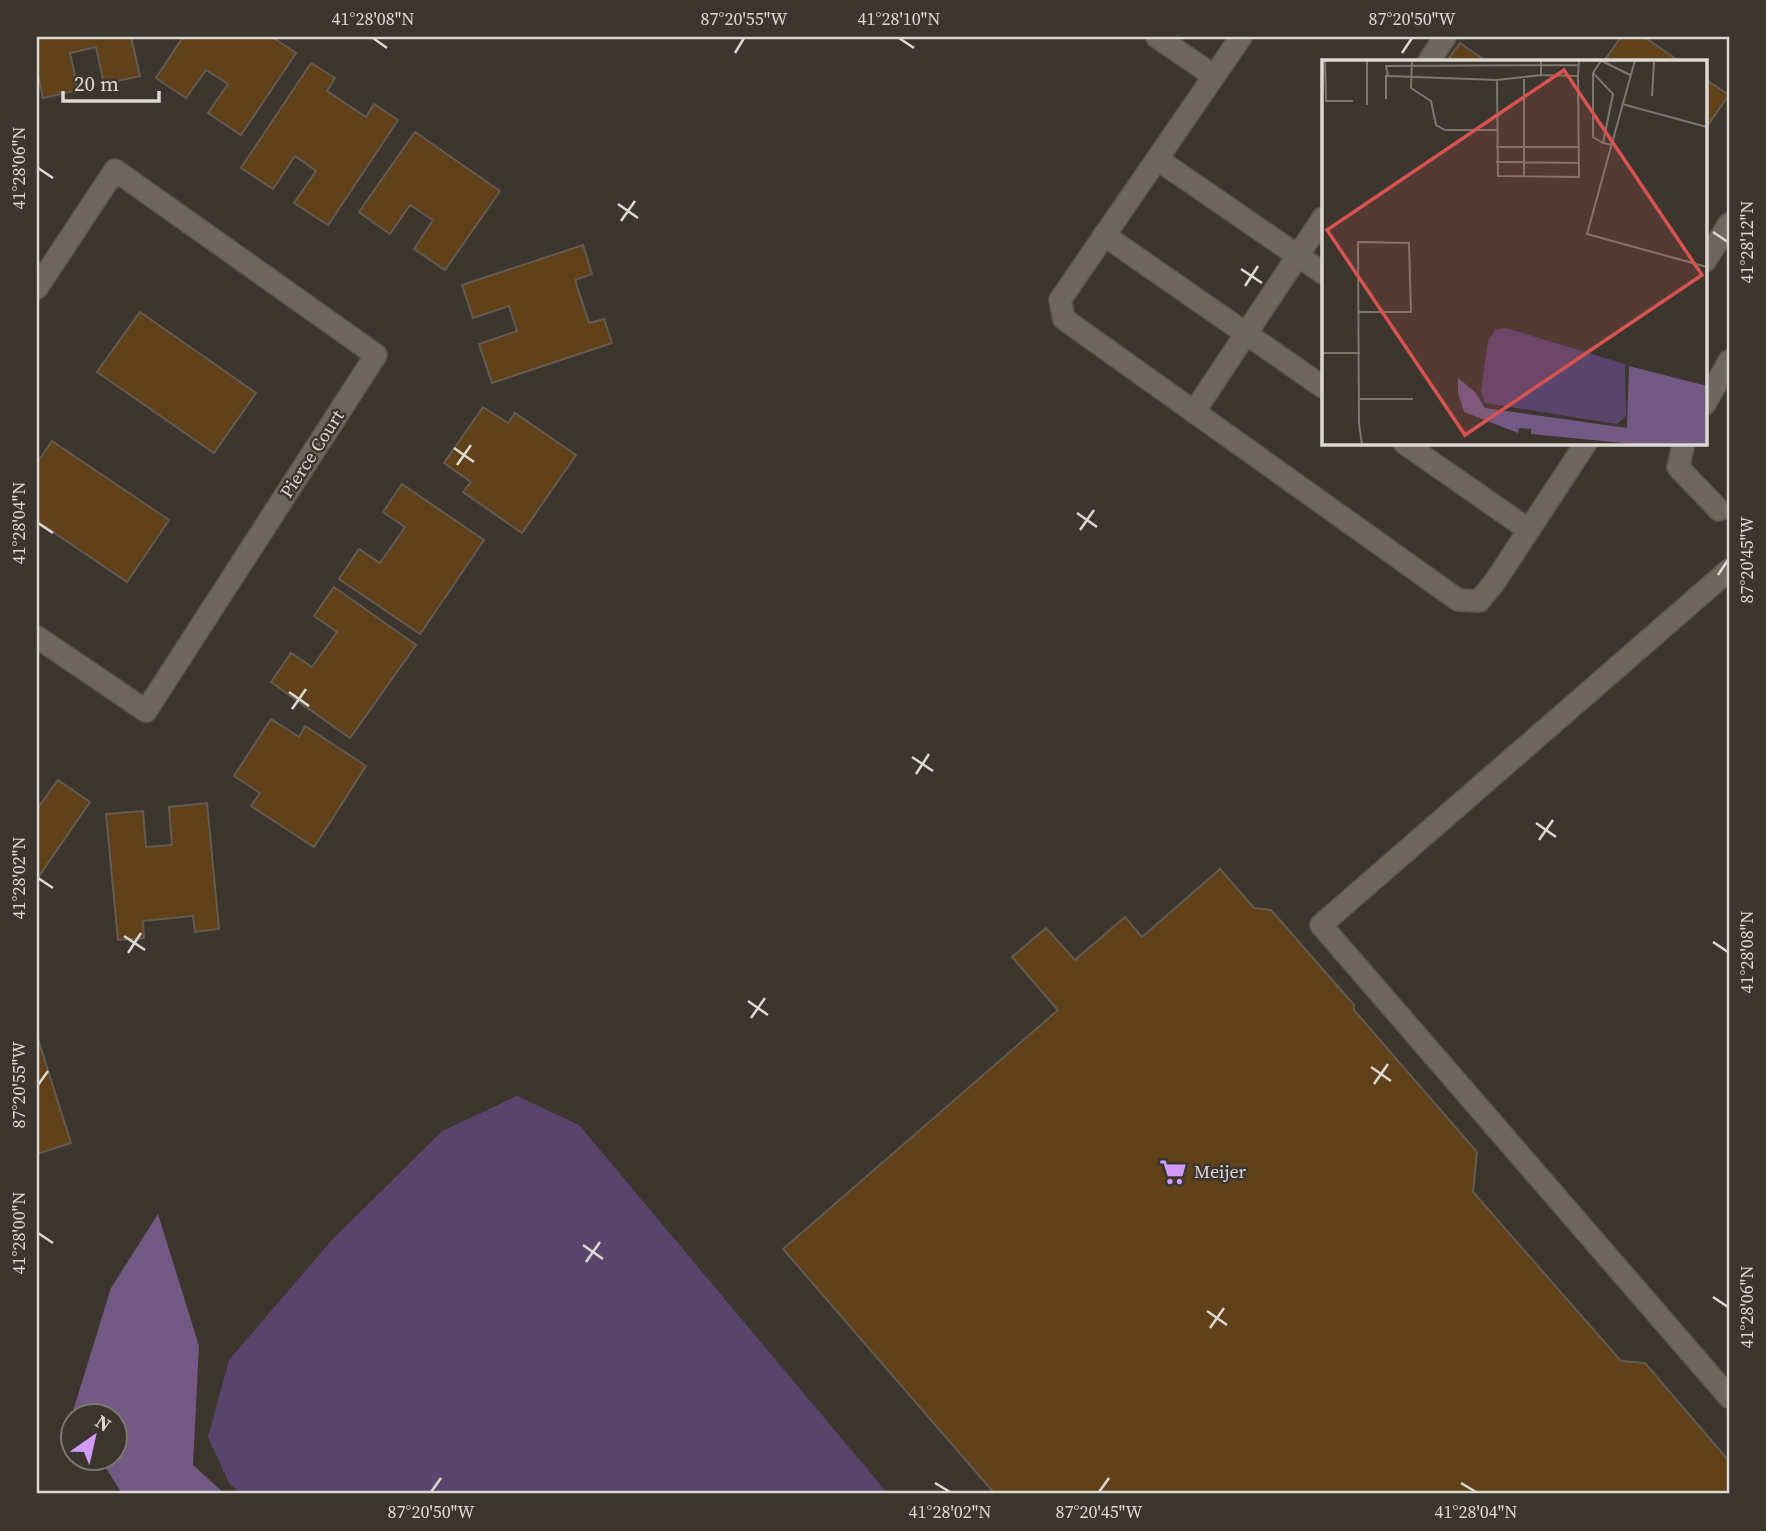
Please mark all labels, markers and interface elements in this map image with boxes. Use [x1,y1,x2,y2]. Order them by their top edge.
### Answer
text: 41°28'08"N [332,6,414,31]
text: 87°20'55"W [701,6,788,31]
text: 41°28'10"N [858,6,940,31]
text: 87°20'50"W [1369,6,1456,31]
scale bar [63,60,159,104]
inset map [1322,60,1706,444]
text: 20 m [74,69,119,98]
text: 41°28'06"N [6,127,31,209]
text: 41°28'12"N [1734,201,1759,283]
street label: Pierce Court [274,405,349,503]
text: 41°28'04"N [6,482,31,564]
text: 87°20'45"W [1734,516,1759,603]
text: 41°28'02"N [6,837,31,919]
text: 41°28'08"N [1734,911,1759,993]
text: 87°20'55"W [6,1041,31,1128]
supermarket icon: Meijer [1158,1157,1188,1187]
place label: Meijer [1194,1159,1247,1184]
text: 41°28'00"N [6,1192,31,1274]
text: 41°28'06"N [1734,1266,1759,1348]
north arrow [60,1402,130,1472]
text: N [90,1408,117,1438]
text: 87°20'50"W [388,1499,475,1524]
text: 41°28'02"N [909,1499,991,1524]
text: 87°20'45"W [1056,1499,1143,1524]
text: 41°28'04"N [1435,1499,1517,1524]

